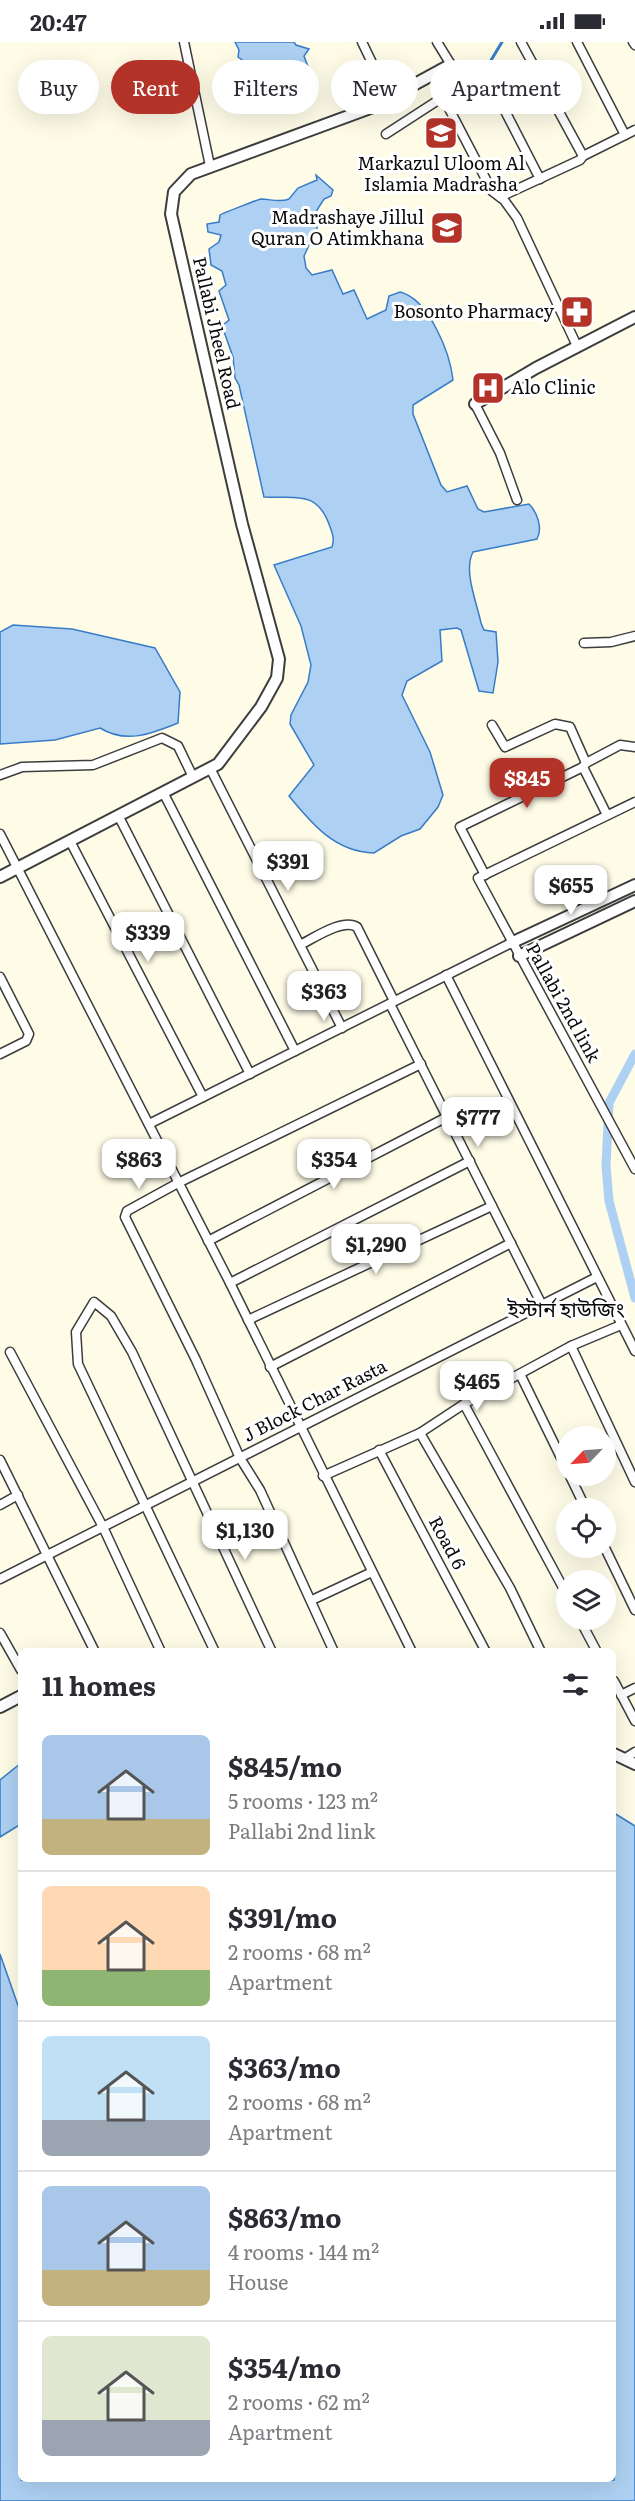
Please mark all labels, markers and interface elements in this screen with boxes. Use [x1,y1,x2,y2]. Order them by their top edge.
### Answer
text: 20:47 [30,5,87,38]
chip: Buy [18,60,99,114]
chip: Rent [111,60,200,114]
chip: Filters [212,60,319,114]
chip: New [331,60,418,114]
chip: Apartment [430,60,582,114]
school or university icon: Markazul Uloom Al Islamia Madrasha [423,115,459,151]
place label: Markazul Uloom Al Islamia Madrasha [357,149,525,197]
place label: Madrashaye Jillul Quran O Atimkhana [251,203,424,251]
school or university icon: Madrashaye Jillul Quran O Atimkhana [429,210,465,246]
street label: Pallabi Jheel Road [187,254,248,412]
pharmacy icon: Bosonto Pharmacy [559,294,595,330]
place label: Bosonto Pharmacy [393,297,555,324]
hospital icon: Alo Clinic [470,370,506,406]
place label: Alo Clinic [511,373,596,400]
pin: $845 [491,758,563,809]
text: $845 [504,762,550,792]
pin: $391 [252,841,324,892]
text: $391 [267,845,309,875]
pin: $655 [535,865,607,916]
text: $655 [548,869,594,899]
pin: $339 [112,912,184,963]
text: $339 [125,916,171,946]
street label: Pallabi 2nd link [520,938,609,1068]
pin: $363 [288,971,360,1022]
text: $363 [301,975,347,1005]
pin: $777 [442,1097,514,1148]
text: $777 [456,1101,500,1131]
pin: $863 [103,1139,175,1190]
pin: $354 [298,1139,370,1190]
text: $863 [116,1143,162,1173]
text: $354 [311,1143,357,1173]
pin: $1,290 [327,1224,425,1275]
text: $1,290 [345,1228,407,1258]
district label: ইস্টার্ন হাউজিং [506,1292,625,1323]
street label: J Block Char Rasta [238,1352,391,1448]
pin: $465 [441,1361,513,1412]
text: $465 [454,1365,500,1395]
north arrow [556,1426,616,1486]
map controls [556,1426,616,1630]
button: locate [556,1498,616,1558]
pin: $1,130 [196,1510,294,1561]
street label: Road 6 [423,1511,474,1574]
text: $1,130 [216,1514,274,1544]
button: layers [556,1570,616,1630]
text: 11 homes [42,1665,156,1704]
icon: filters [559,1668,592,1701]
text: $845/mo [228,1746,342,1785]
icon: home [90,1759,162,1831]
text: 5 rooms · 123 m² [228,1785,378,1815]
text: Pallabi 2nd link [228,1815,375,1845]
text: $391/mo [228,1897,337,1936]
icon: home [90,1910,162,1982]
text: 2 rooms · 68 m² [228,1936,371,1966]
text: Apartment [228,1966,333,1996]
text: $363/mo [228,2047,341,2086]
icon: home [90,2060,162,2132]
text: 2 rooms · 68 m² [228,2086,371,2116]
text: Apartment [228,2116,333,2146]
text: $863/mo [228,2197,342,2236]
icon: home [90,2210,162,2282]
text: 4 rooms · 144 m² [228,2236,379,2266]
text: House [228,2266,288,2296]
text: $354/mo [228,2347,341,2386]
icon: home [90,2360,162,2432]
text: 2 rooms · 62 m² [228,2386,370,2416]
text: Apartment [228,2416,333,2446]

